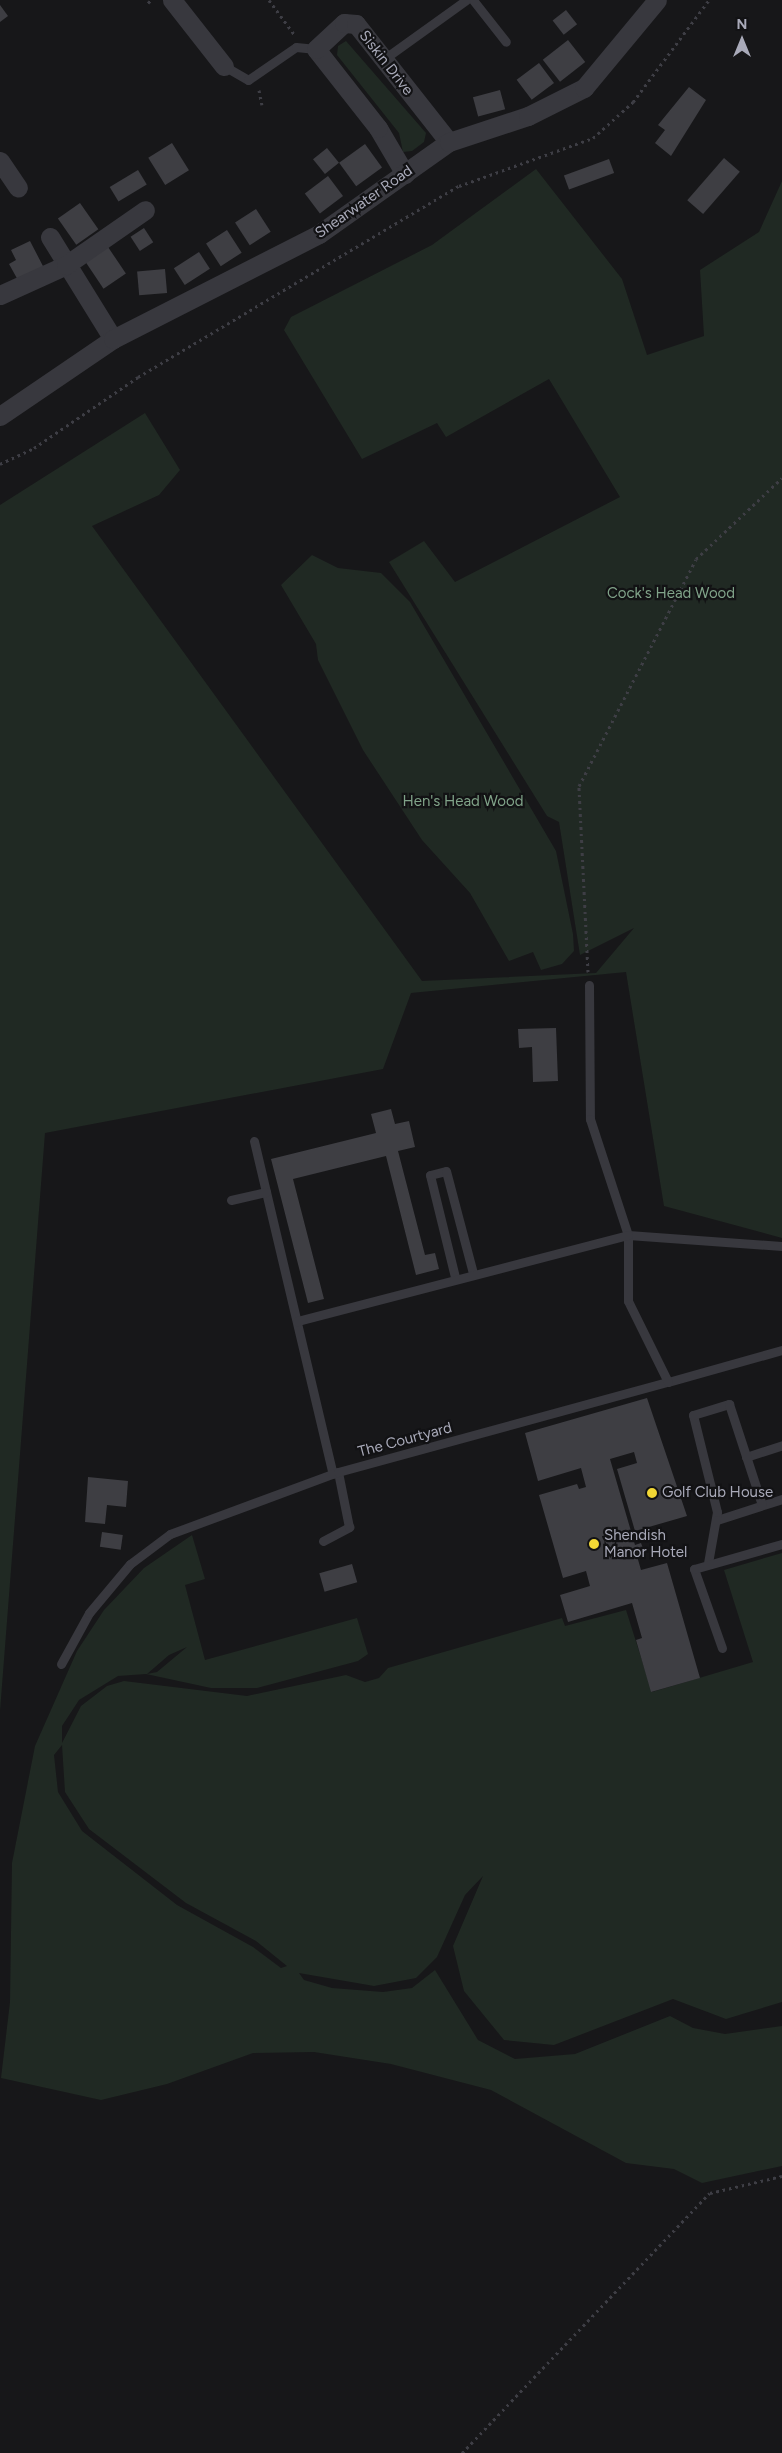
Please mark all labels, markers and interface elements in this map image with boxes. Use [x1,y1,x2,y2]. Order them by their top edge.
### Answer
north arrow [717,15,767,65]
text: N [737,16,747,33]
street label: Siskin Drive [355,27,417,99]
street label: Shearwater Road [312,162,416,242]
park label: Cock's Head Wood [607,585,735,603]
park label: Hen's Head Wood [402,793,524,811]
street label: The Courtyard [356,1419,454,1461]
place label: Golf Club House [662,1484,773,1502]
marker: Golf Club House [646,1487,658,1499]
place label: Shendish Manor Hotel [604,1526,687,1561]
marker: Shendish Manor Hotel [588,1538,600,1550]

